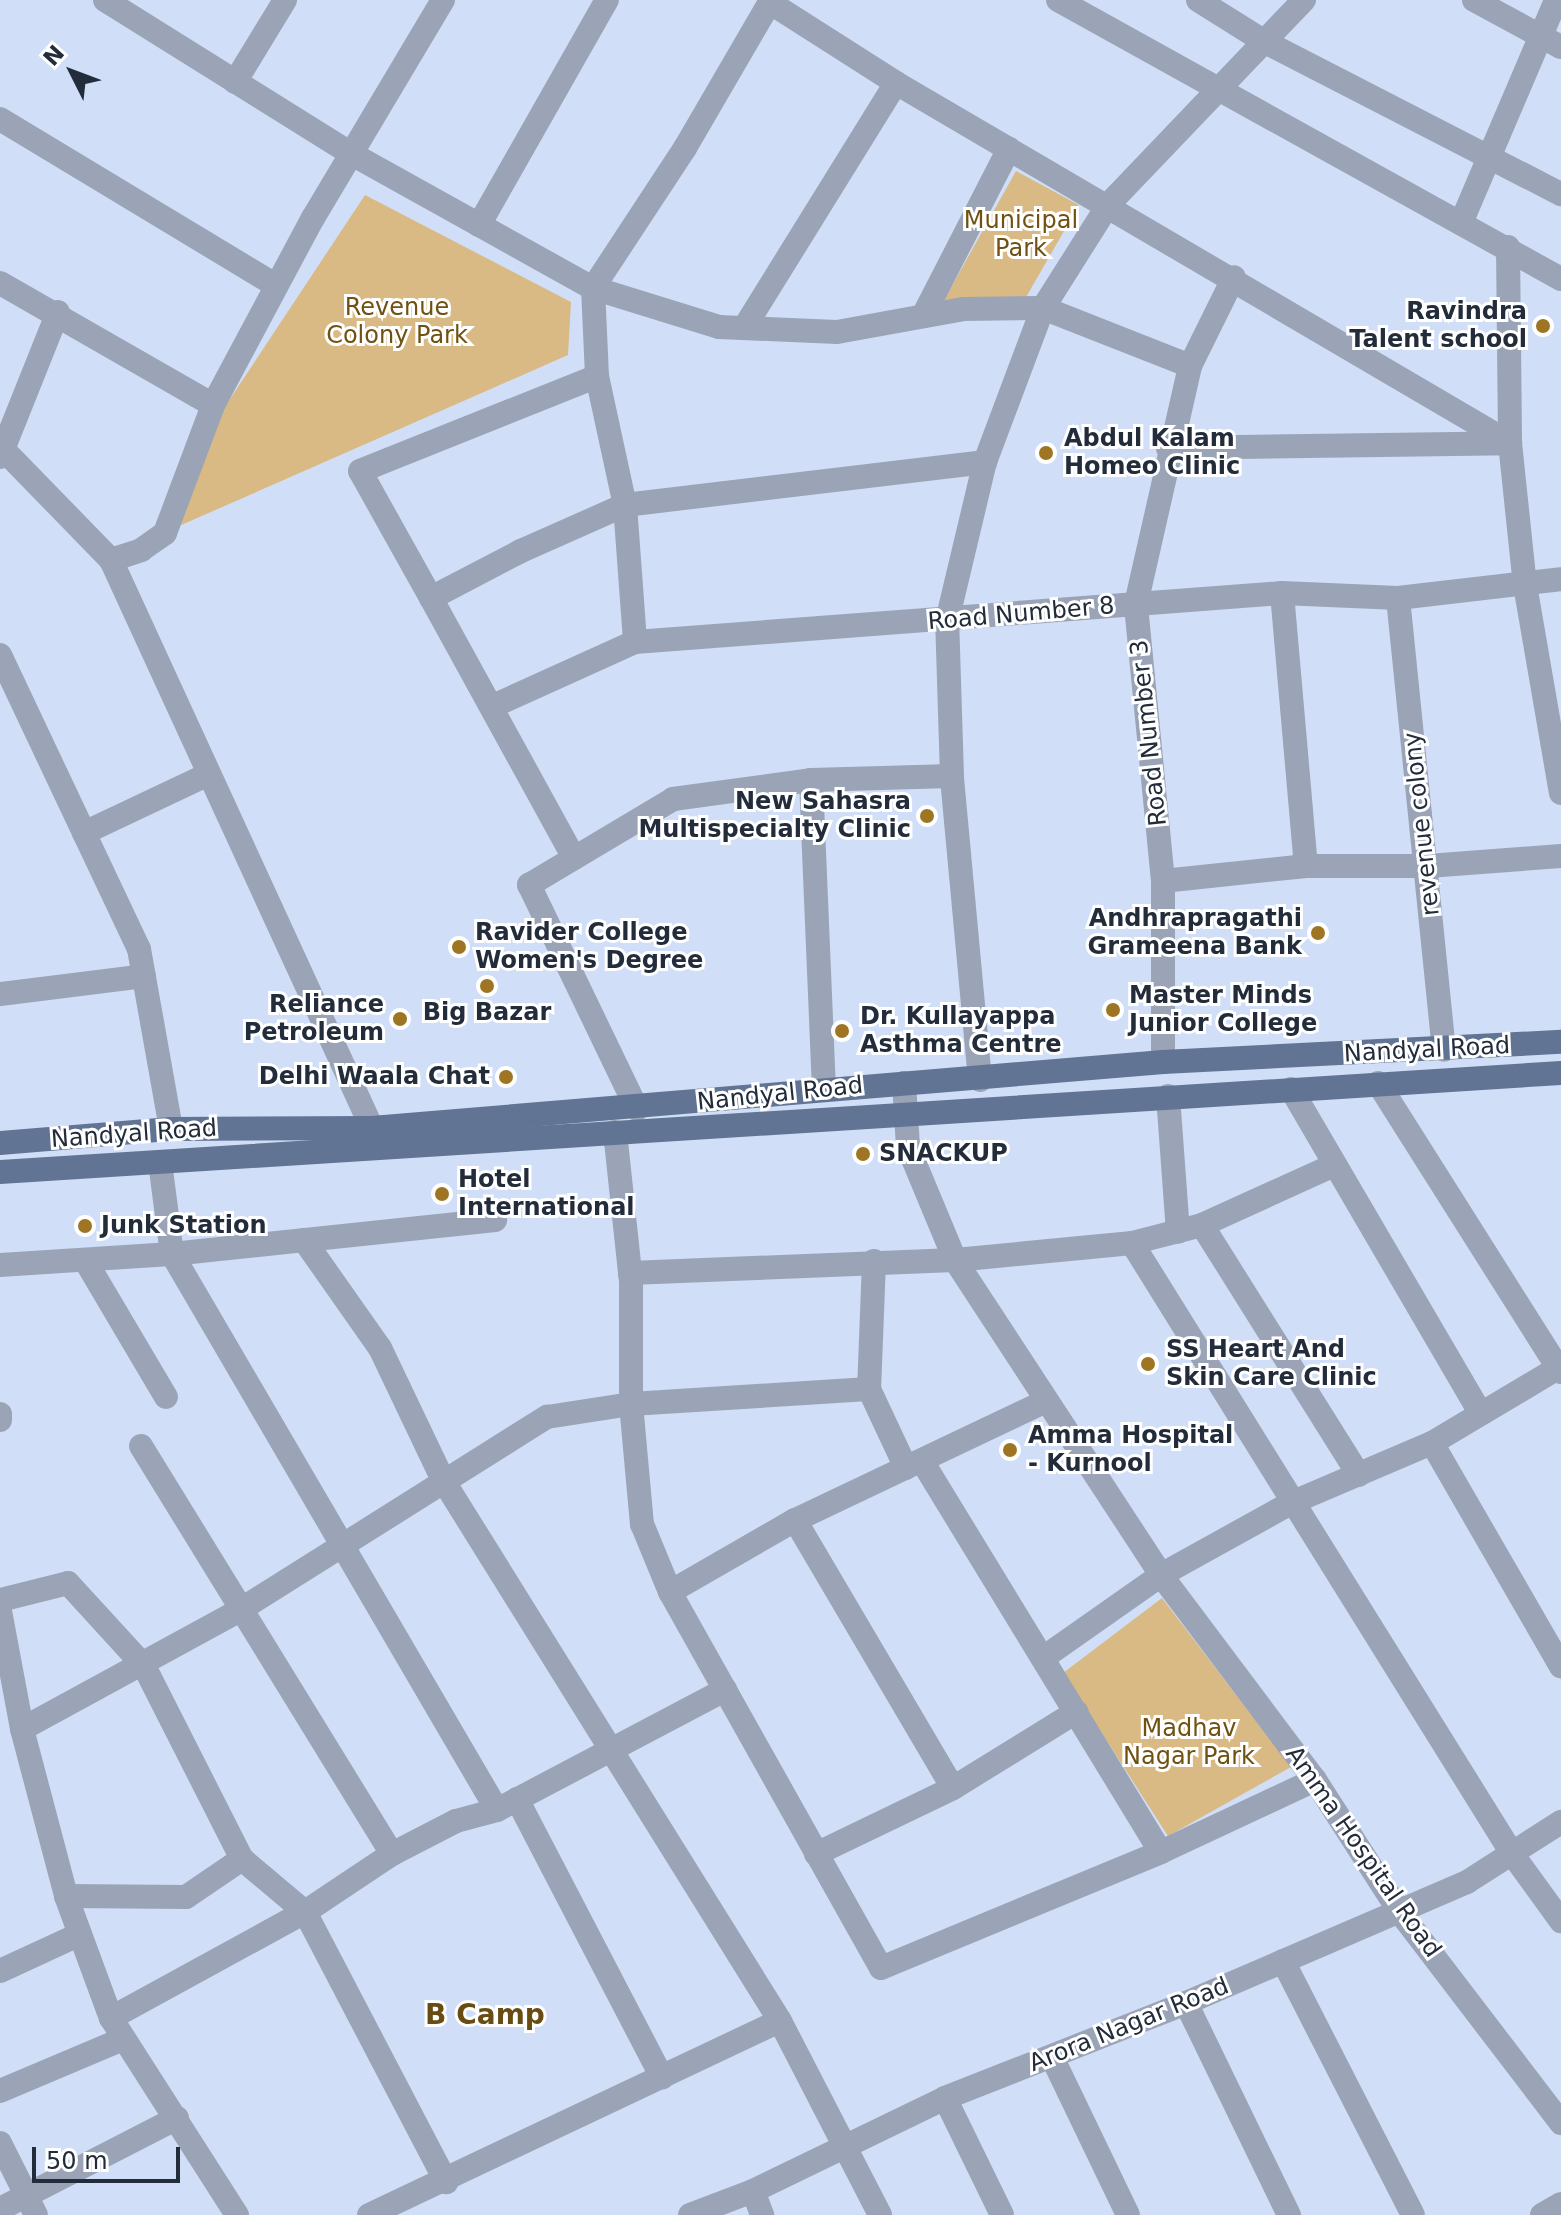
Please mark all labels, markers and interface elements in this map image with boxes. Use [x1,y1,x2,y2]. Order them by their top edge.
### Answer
north arrow [32,32,112,112]
text: N [38,40,69,71]
park label: Municipal Park [964,207,1078,263]
park label: Revenue Colony Park [326,294,468,350]
place label: Ravindra Talent school [1349,298,1527,354]
marker: Ravindra Talent school [1534,317,1552,335]
place label: Abdul Kalam Homeo Clinic [1064,425,1240,481]
marker: Abdul Kalam Homeo Clinic [1035,442,1057,464]
street label: Road Number 8 [927,591,1115,637]
street label: Road Number 3 [1125,638,1173,828]
street label: revenue colony [1398,731,1446,917]
place label: New Sahasra Multispecialty Clinic [638,788,911,844]
marker: New Sahasra Multispecialty Clinic [918,807,936,825]
place label: Andhrapragathi Grameena Bank [1088,905,1302,961]
place label: Ravider College Women's Degree [475,919,703,975]
marker: Andhrapragathi Grameena Bank [1309,924,1327,942]
marker: Ravider College Women's Degree [450,938,468,956]
marker: Big Bazar [478,977,496,995]
place label: Master Minds Junior College [1129,982,1317,1038]
place label: Reliance Petroleum [244,991,384,1047]
place label: Big Bazar [423,999,551,1027]
marker: Master Minds Junior College [1104,1001,1122,1019]
place label: Dr. Kullayappa Asthma Centre [860,1003,1062,1059]
marker: Reliance Petroleum [391,1010,409,1028]
marker: Dr. Kullayappa Asthma Centre [831,1020,853,1042]
street label: Nandyal Road [1343,1031,1511,1069]
place label: Delhi Waala Chat [259,1063,490,1091]
marker: Delhi Waala Chat [497,1068,515,1086]
street label: Nandyal Road [696,1071,864,1117]
street label: Nandyal Road [50,1114,218,1154]
place label: SNACKUP [879,1140,1008,1168]
marker: SNACKUP [854,1145,872,1163]
place label: Hotel International [458,1166,635,1222]
marker: Hotel International [433,1185,451,1203]
place label: Junk Station [101,1212,267,1240]
marker: Junk Station [76,1217,94,1235]
place label: SS Heart And Skin Care Clinic [1166,1336,1377,1392]
marker: SS Heart And Skin Care Clinic [1137,1353,1159,1375]
place label: Amma Hospital - Kurnool [1028,1422,1233,1478]
marker: Amma Hospital - Kurnool [999,1439,1021,1461]
park label: Madhav Nagar Park [1123,1715,1255,1771]
street label: Amma Hospital Road [1279,1741,1447,1963]
street label: Arora Nagar Road [1025,1972,1233,2078]
district label: B Camp [425,1998,545,2032]
scale bar [36,2131,184,2181]
text: 50 m [46,2147,108,2175]

